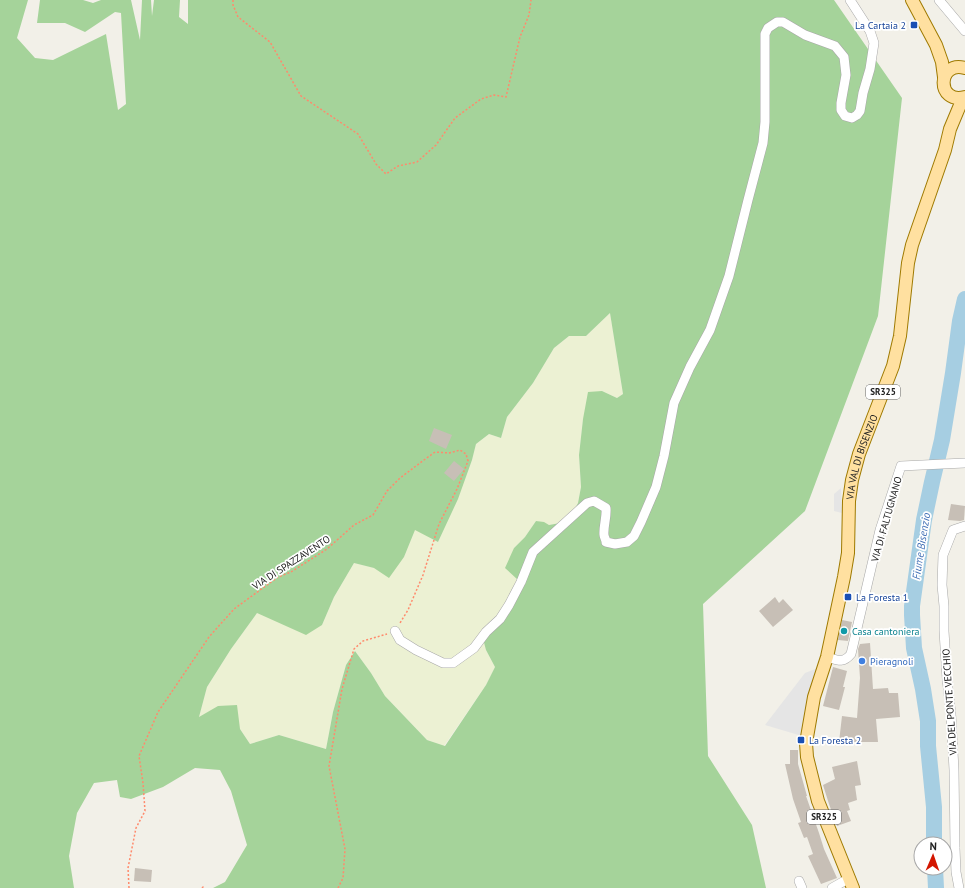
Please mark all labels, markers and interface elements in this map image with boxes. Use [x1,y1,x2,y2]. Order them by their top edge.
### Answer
place label: La Cartaia 2 [855,19,906,32]
marker: La Cartaia 2 [909,20,919,30]
road number: SR325 [866,385,900,399]
street label: VIA VAL DI BISENZIO [843,412,881,501]
street label: VIA DI FALTUGNANO [868,475,905,564]
water label: Fiume Bisenzio [909,511,933,580]
street label: VIA DI SPAZZAVENTO [249,532,333,593]
place label: La Foresta 1 [856,591,908,604]
marker: La Foresta 1 [843,592,853,602]
place label: Casa cantoniera [852,625,920,638]
marker: Casa cantoniera [839,626,849,636]
street label: VIA DEL PONTE VECCHIO [939,648,960,757]
place label: Pieragnoli [870,655,914,668]
marker: Pieragnoli [857,656,867,666]
place label: La Foresta 2 [809,734,861,747]
marker: La Foresta 2 [796,735,806,745]
road number: SR325 [807,810,841,824]
north arrow [913,836,953,876]
text: N [929,839,937,853]

